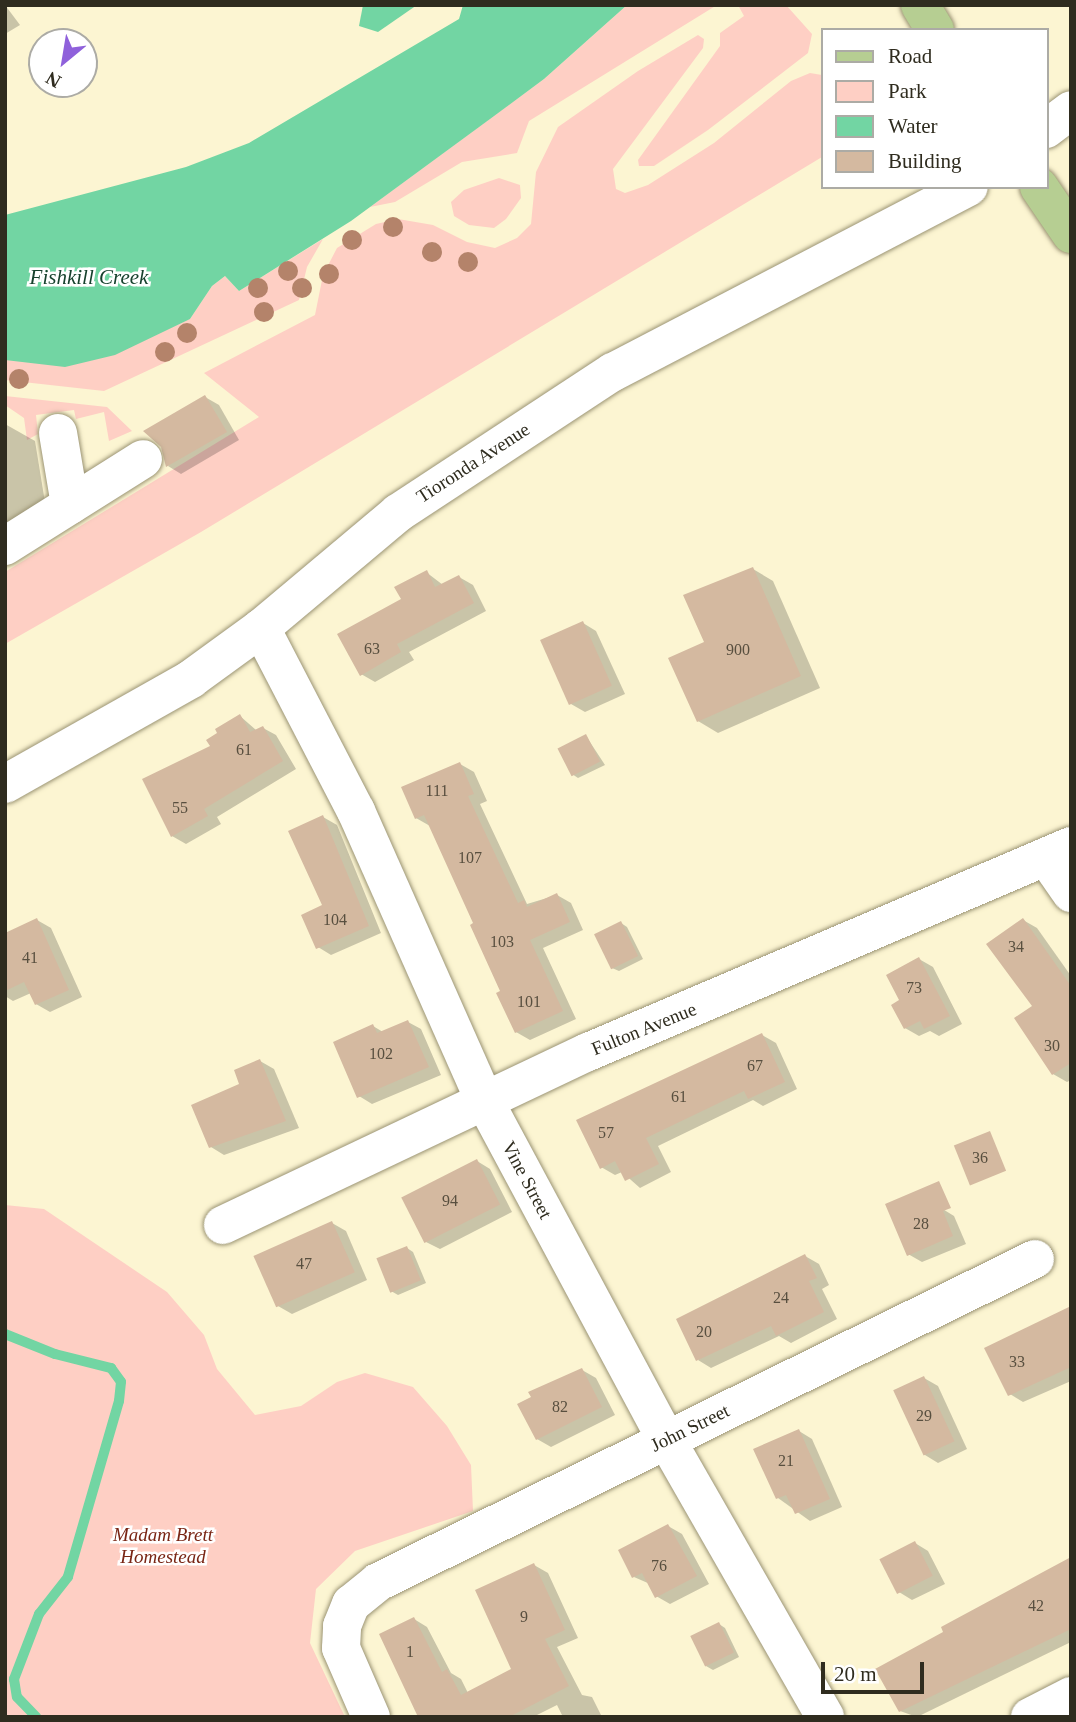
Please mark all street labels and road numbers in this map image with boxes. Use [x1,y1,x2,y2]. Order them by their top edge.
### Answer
street label: Tioronda Avenue [412,418,534,508]
street label: Fulton Avenue [588,997,700,1061]
street label: Vine Street [497,1137,557,1223]
street label: John Street [647,1399,733,1457]

